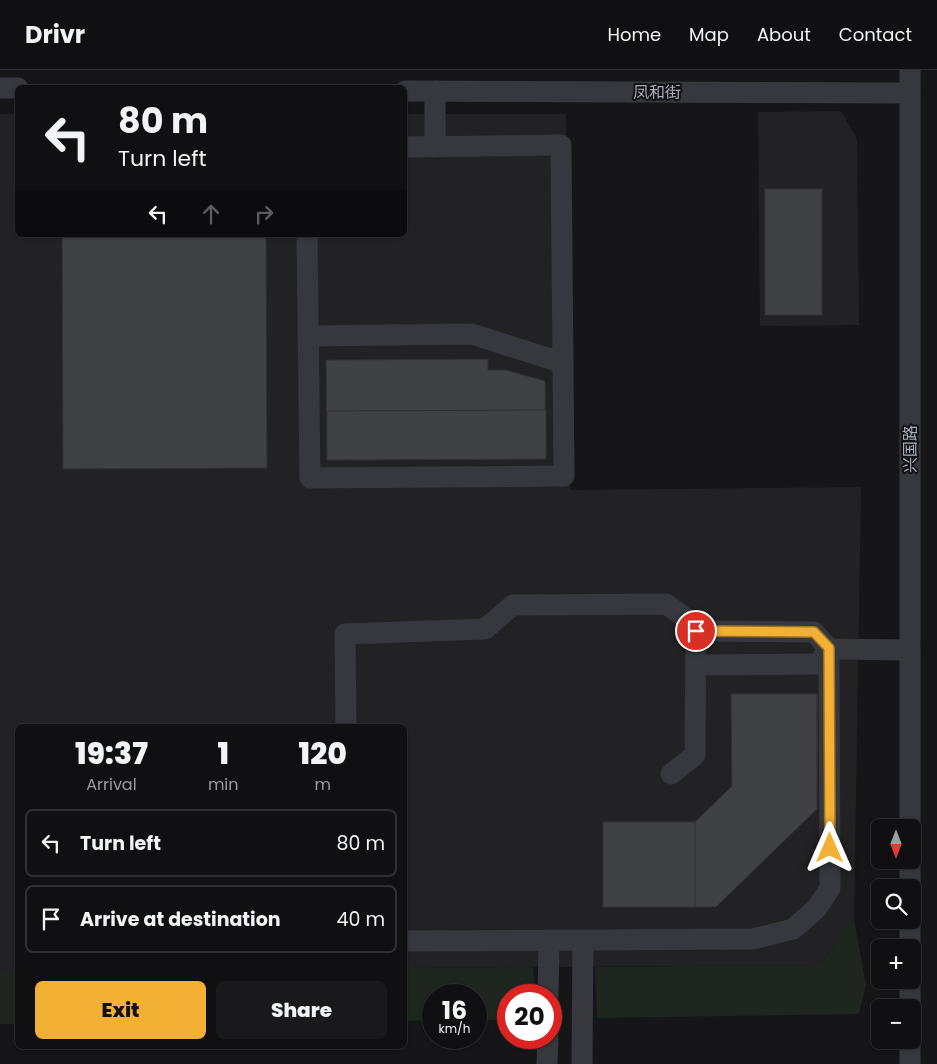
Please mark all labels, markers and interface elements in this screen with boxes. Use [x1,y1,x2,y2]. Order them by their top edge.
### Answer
text: Drivr [25,18,85,51]
text: Home [607,22,661,47]
text: Map [689,22,729,47]
text: About [757,22,811,47]
text: Contact [839,22,912,47]
street label: 凤和街 [633,81,681,104]
text: 80 m [118,96,208,145]
icon: left [35,105,100,170]
text: Turn left [118,143,206,174]
icon: left [144,200,172,228]
icon: ahead [197,200,225,228]
icon: right [250,200,278,228]
street label: 兴国路 [899,425,922,473]
pin [675,610,717,652]
icon: arrive [682,617,710,645]
text: 19:37 [75,732,148,775]
text: 1 [217,732,229,775]
text: 120 [299,732,347,775]
text: Arrival [86,773,137,796]
text: min [208,773,239,796]
text: m [315,773,331,796]
north arrow [871,819,921,869]
map controls [871,819,921,1049]
position arrow [803,821,855,873]
icon: left [37,829,65,857]
text: Turn left [80,830,161,857]
text: 80 m [336,830,385,857]
button: search [871,879,921,929]
icon: arrive [37,905,65,933]
text: Arrive at destination [80,906,281,933]
text: 40 m [336,906,385,933]
button: + [871,939,921,989]
button: Exit [35,981,206,1039]
button: Share [216,981,387,1039]
speed limit sign: 20 [497,984,562,1049]
text: 16 [442,993,467,1028]
button: − [871,999,921,1049]
text: km/h [439,1020,470,1037]

